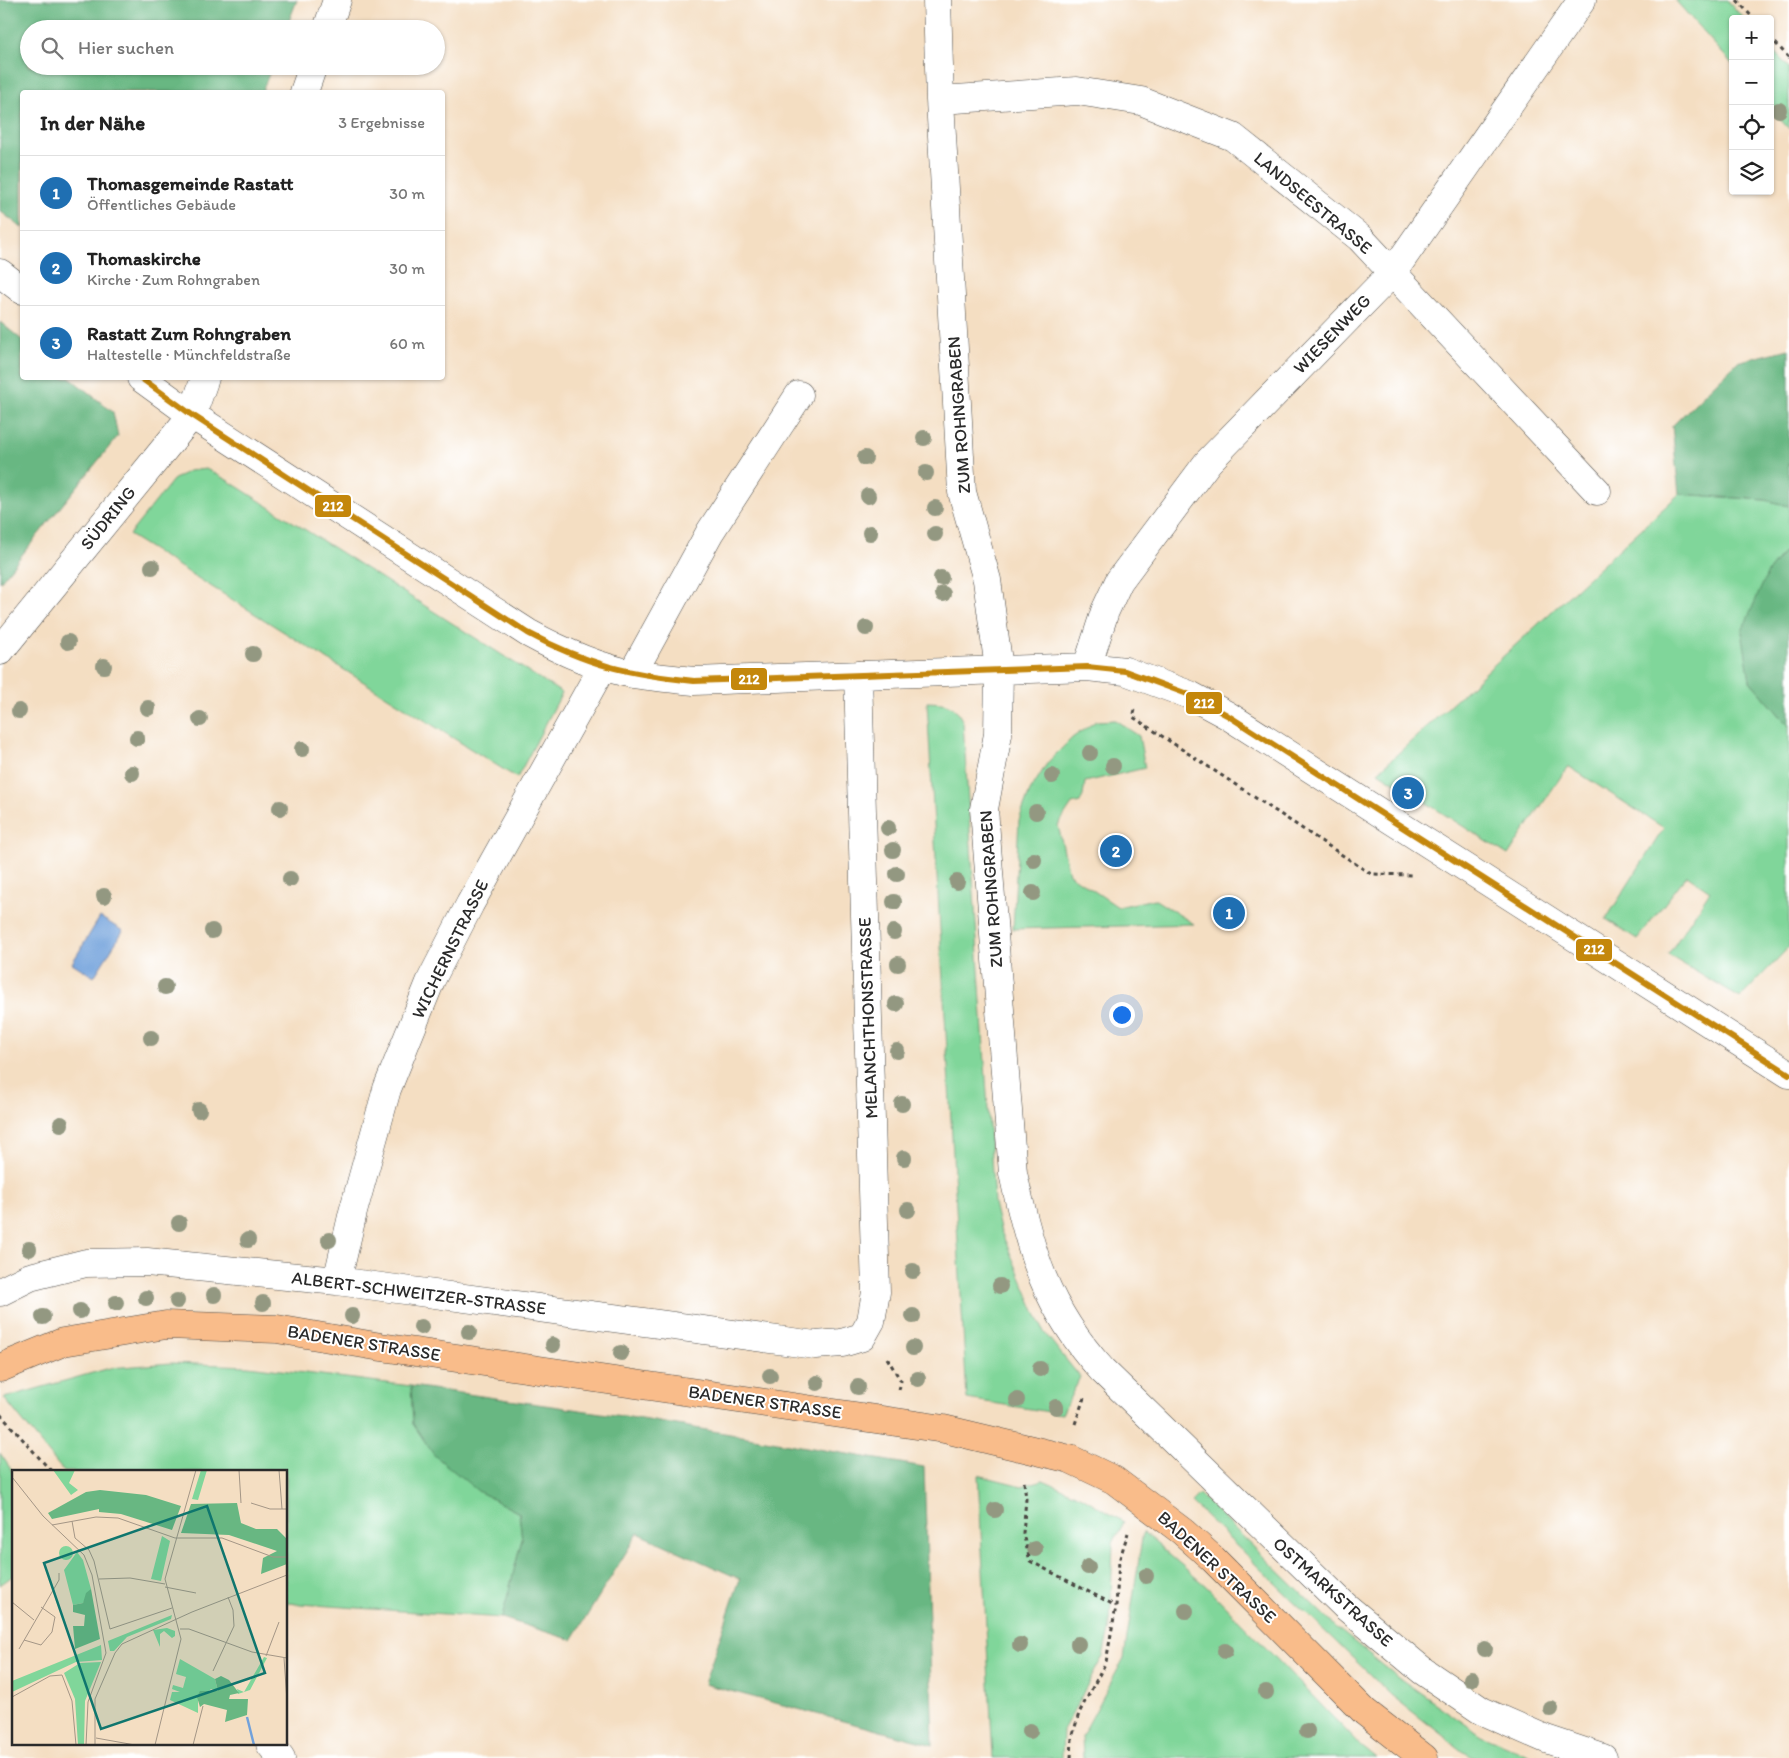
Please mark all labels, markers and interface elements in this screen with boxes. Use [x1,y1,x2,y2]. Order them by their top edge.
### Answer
map controls [1729,15,1774,195]
button: + [1729,15,1774,60]
search box [20,20,445,75]
icon: search [38,34,66,62]
text: Hier suchen [78,36,174,59]
button: − [1729,60,1774,105]
button: locate [1729,105,1774,150]
text: In der Nähe [40,110,145,135]
text: 3 Ergebnisse [338,113,425,132]
street label: LANDSEESTRASSE [1249,147,1377,259]
button: layers [1729,150,1774,195]
text: Thomasgemeinde Rastatt [87,172,293,195]
text: 1 [52,184,60,203]
text: 30 m [389,184,425,203]
text: Öffentliches Gebäude [87,195,236,214]
text: Thomaskirche [87,247,201,270]
text: 2 [52,259,60,278]
text: 30 m [389,259,425,278]
text: Kirche · Zum Rohngraben [87,270,260,289]
street label: WIESENWEG [1289,290,1375,378]
text: Rastatt Zum Rohngraben [87,322,291,345]
text: 3 [52,334,60,353]
text: 60 m [390,334,425,353]
street label: ZUM ROHNGRABEN [943,336,975,494]
text: Haltestelle · Münchfeldstraße [87,345,291,364]
street label: SÜDRING [76,482,140,554]
line badge: 212 [314,494,352,518]
text: 212 [322,498,344,515]
line badge: 212 [730,667,768,691]
text: 212 [738,671,760,688]
line badge: 212 [1185,691,1223,715]
text: 212 [1193,695,1215,712]
pin: 3 [1392,774,1424,812]
street label: ZUM ROHNGRABEN [975,810,1007,968]
pin: 2 [1100,832,1132,870]
street label: WICHERNSTRASSE [407,876,493,1022]
pin: 1 [1213,894,1245,932]
street label: MELANCHTHONSTRASSE [853,917,883,1119]
line badge: 212 [1575,938,1613,962]
text: 212 [1583,941,1605,958]
your location [1109,1002,1135,1028]
street label: ALBERT-SCHWEITZER-STRASSE [290,1266,548,1320]
street label: BADENER STRASSE [286,1320,442,1366]
street label: BADENER STRASSE [687,1380,843,1424]
inset map [12,1470,288,1746]
street label: BADENER STRASSE [1153,1506,1281,1628]
street label: OSTMARKSTRASSE [1268,1532,1398,1652]

